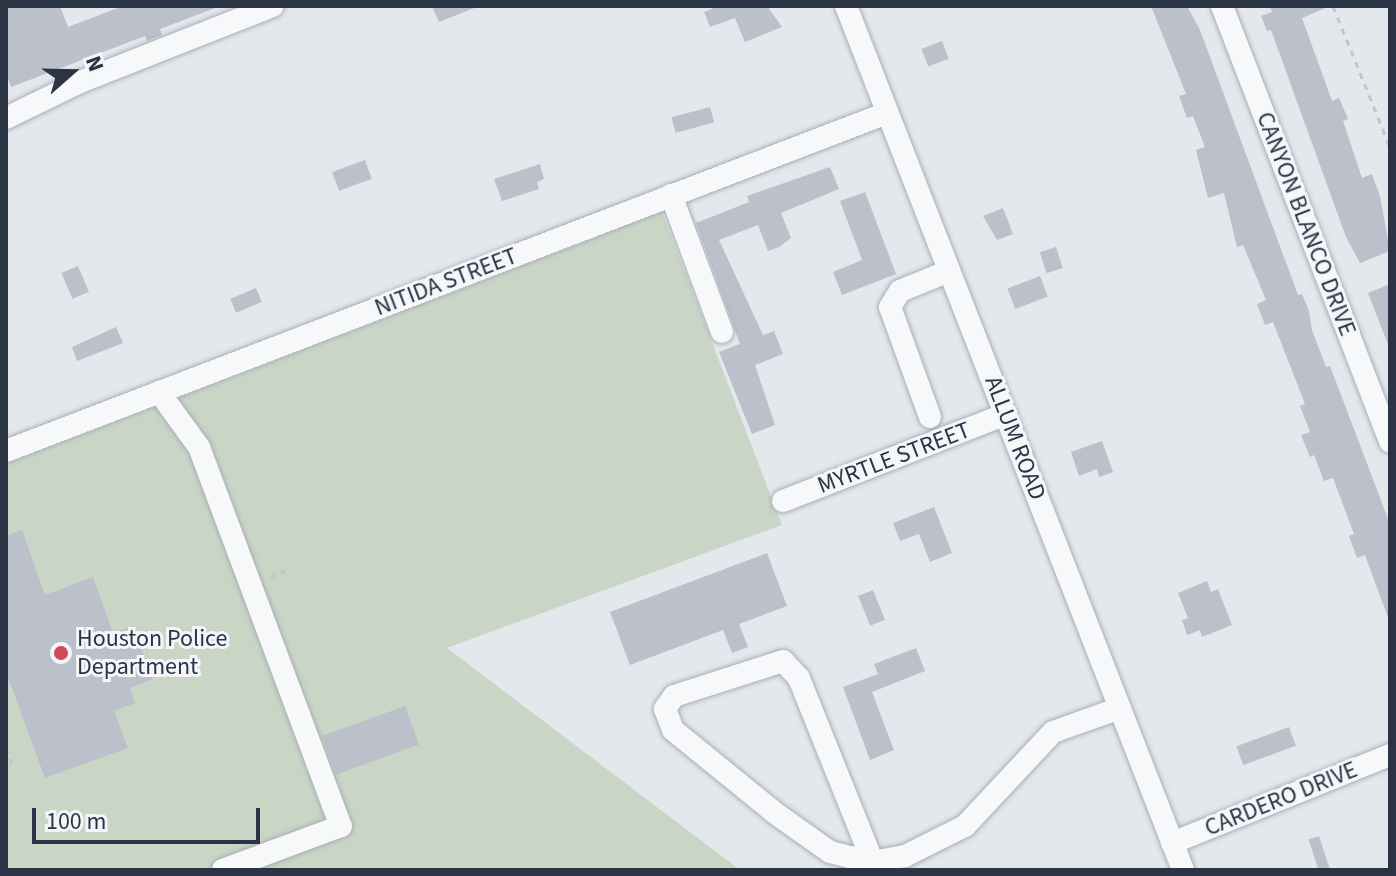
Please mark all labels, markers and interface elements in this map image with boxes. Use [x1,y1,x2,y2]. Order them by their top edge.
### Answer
north arrow [32,32,112,112]
text: N [77,51,112,76]
street label: CANYON BLANCO DRIVE [1250,108,1362,340]
street label: NITIDA STREET [371,242,521,322]
street label: ALLUM ROAD [978,372,1052,504]
street label: MYRTLE STREET [814,416,974,500]
place label: Houston Police Department [77,625,227,681]
marker: Houston Police Department [52,644,70,662]
street label: CARDERO DRIVE [1201,755,1361,843]
scale bar [36,792,264,842]
text: 100 m [46,804,106,839]

